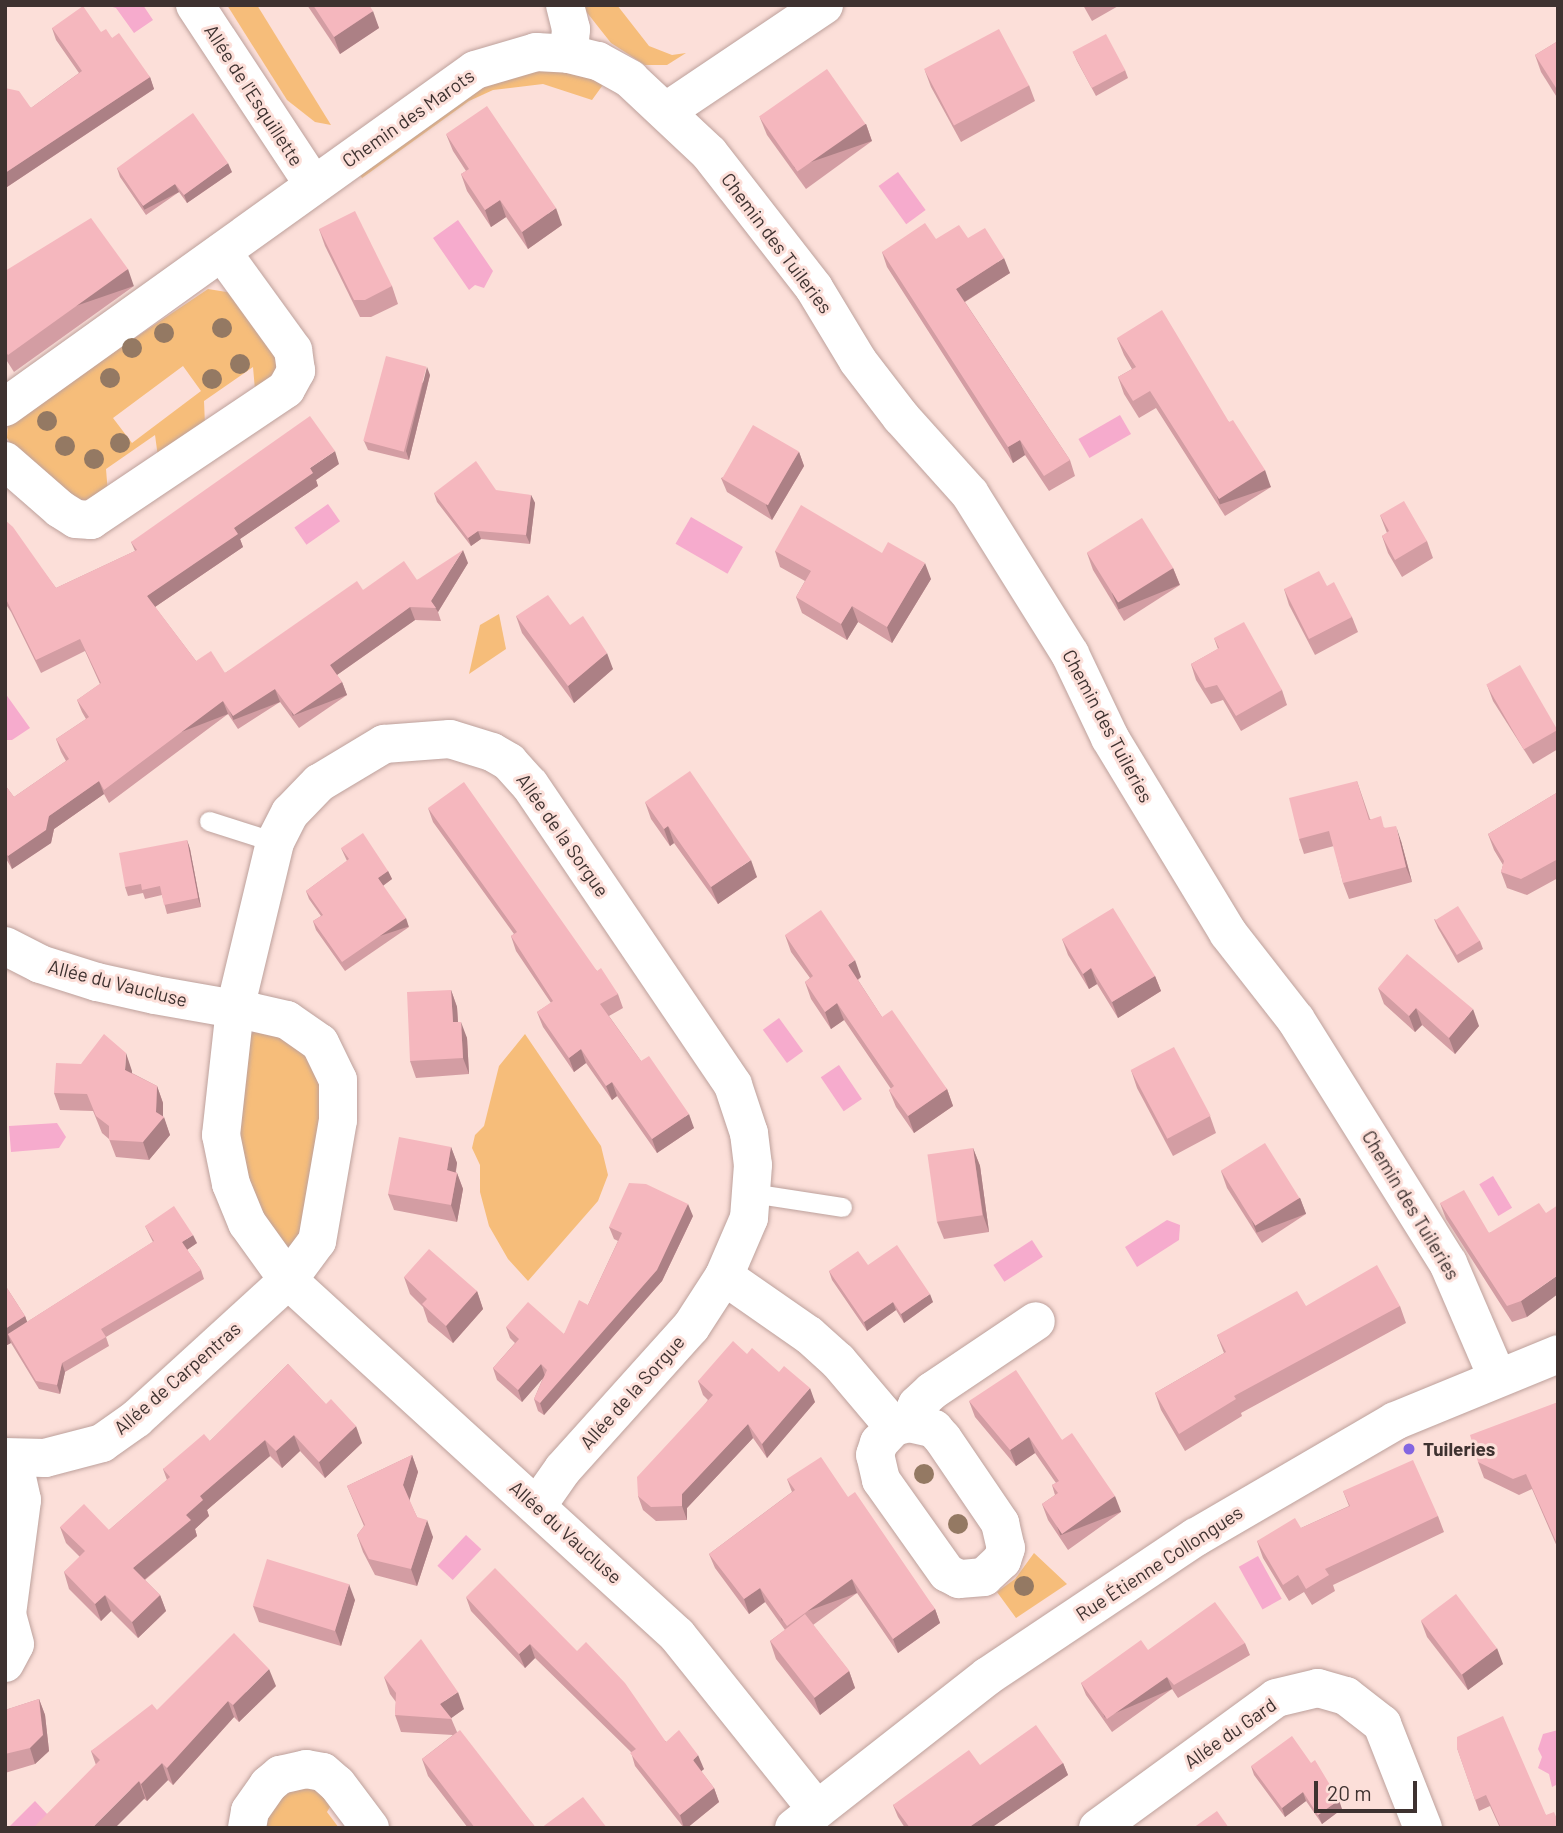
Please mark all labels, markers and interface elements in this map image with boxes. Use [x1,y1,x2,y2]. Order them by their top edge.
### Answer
street label: Allée de l'Esquillette [200,20,308,170]
street label: Chemin des Marots [338,64,478,172]
street label: Chemin des Tuileries [717,168,837,318]
street label: Chemin des Tuileries [1058,646,1158,806]
street label: Allée de la Sorgue [512,769,614,901]
street label: Allée du Vaucluse [46,955,190,1011]
street label: Chemin des Tuileries [1357,1126,1465,1284]
street label: Allée de Carpentras [109,1317,245,1439]
street label: Allée de la Sorgue [575,1330,689,1454]
place label: Tuileries [1423,1438,1495,1460]
marker: Tuileries [1401,1441,1417,1457]
street label: Allée du Vaucluse [505,1476,627,1588]
street label: Rue Étienne Collongues [1071,1501,1247,1625]
street label: Allée du Gard [1180,1693,1280,1773]
scale bar [1318,1766,1421,1810]
text: 20 m [1327,1780,1372,1805]

